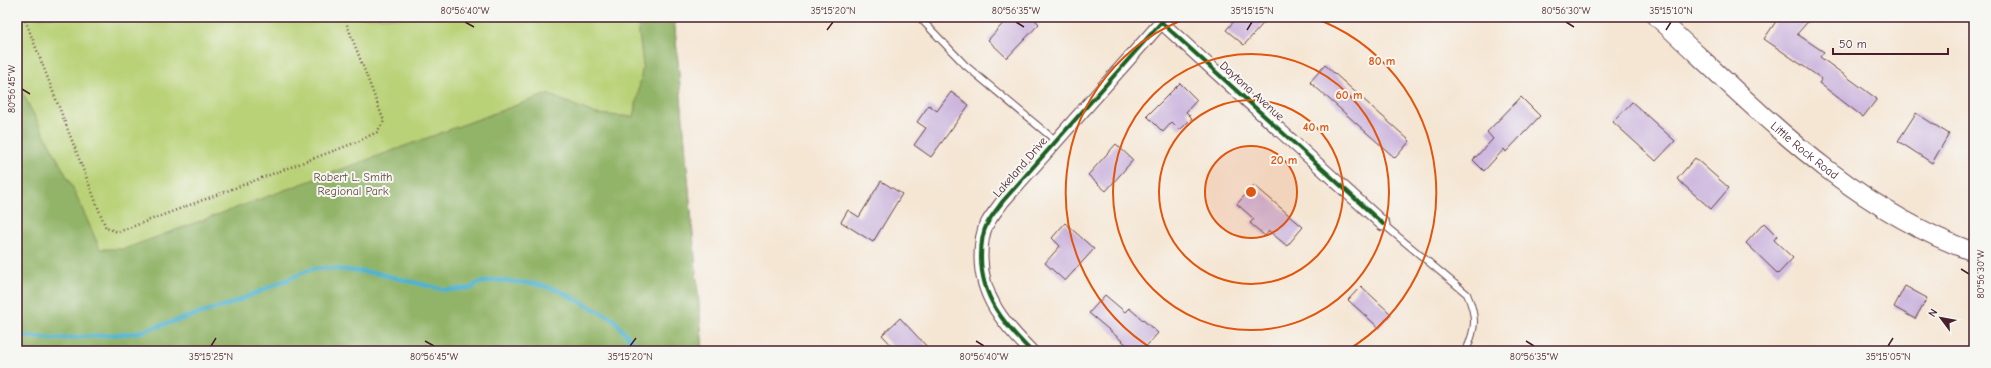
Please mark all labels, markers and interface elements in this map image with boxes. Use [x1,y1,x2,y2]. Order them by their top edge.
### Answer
text: 80°56'40"W [441,5,490,17]
text: 35°15'20"N [811,5,855,17]
text: 80°56'35"W [992,5,1041,17]
text: 35°15'15"N [1231,5,1274,17]
text: 80°56'30"W [1541,5,1591,17]
text: 35°15'10"N [1649,5,1693,17]
scale bar [1833,30,1948,56]
text: 50 m [1839,37,1867,51]
text: 80 m [1369,54,1395,68]
street label: Daytona Avenue [1217,58,1287,124]
text: 80°56'45"W [6,65,18,113]
text: 60 m [1336,88,1362,102]
street label: Little Rock Road [1768,119,1841,182]
text: 40 m [1303,120,1329,134]
street label: Lakeland Drive [990,134,1050,200]
text: 20 m [1271,153,1297,167]
park label: Robert L. Smith Regional Park [314,170,392,198]
centre of rings [1244,185,1258,199]
text: 80°56'30"W [1975,249,1987,299]
north arrow [1921,298,1961,338]
text: N [1926,306,1940,319]
text: 35°15'25"N [189,351,233,363]
text: 80°56'45"W [410,351,458,363]
text: 35°15'20"N [608,351,652,363]
text: 80°56'40"W [960,351,1009,363]
text: 80°56'35"W [1510,351,1559,363]
text: 35°15'05"N [1865,351,1911,363]

